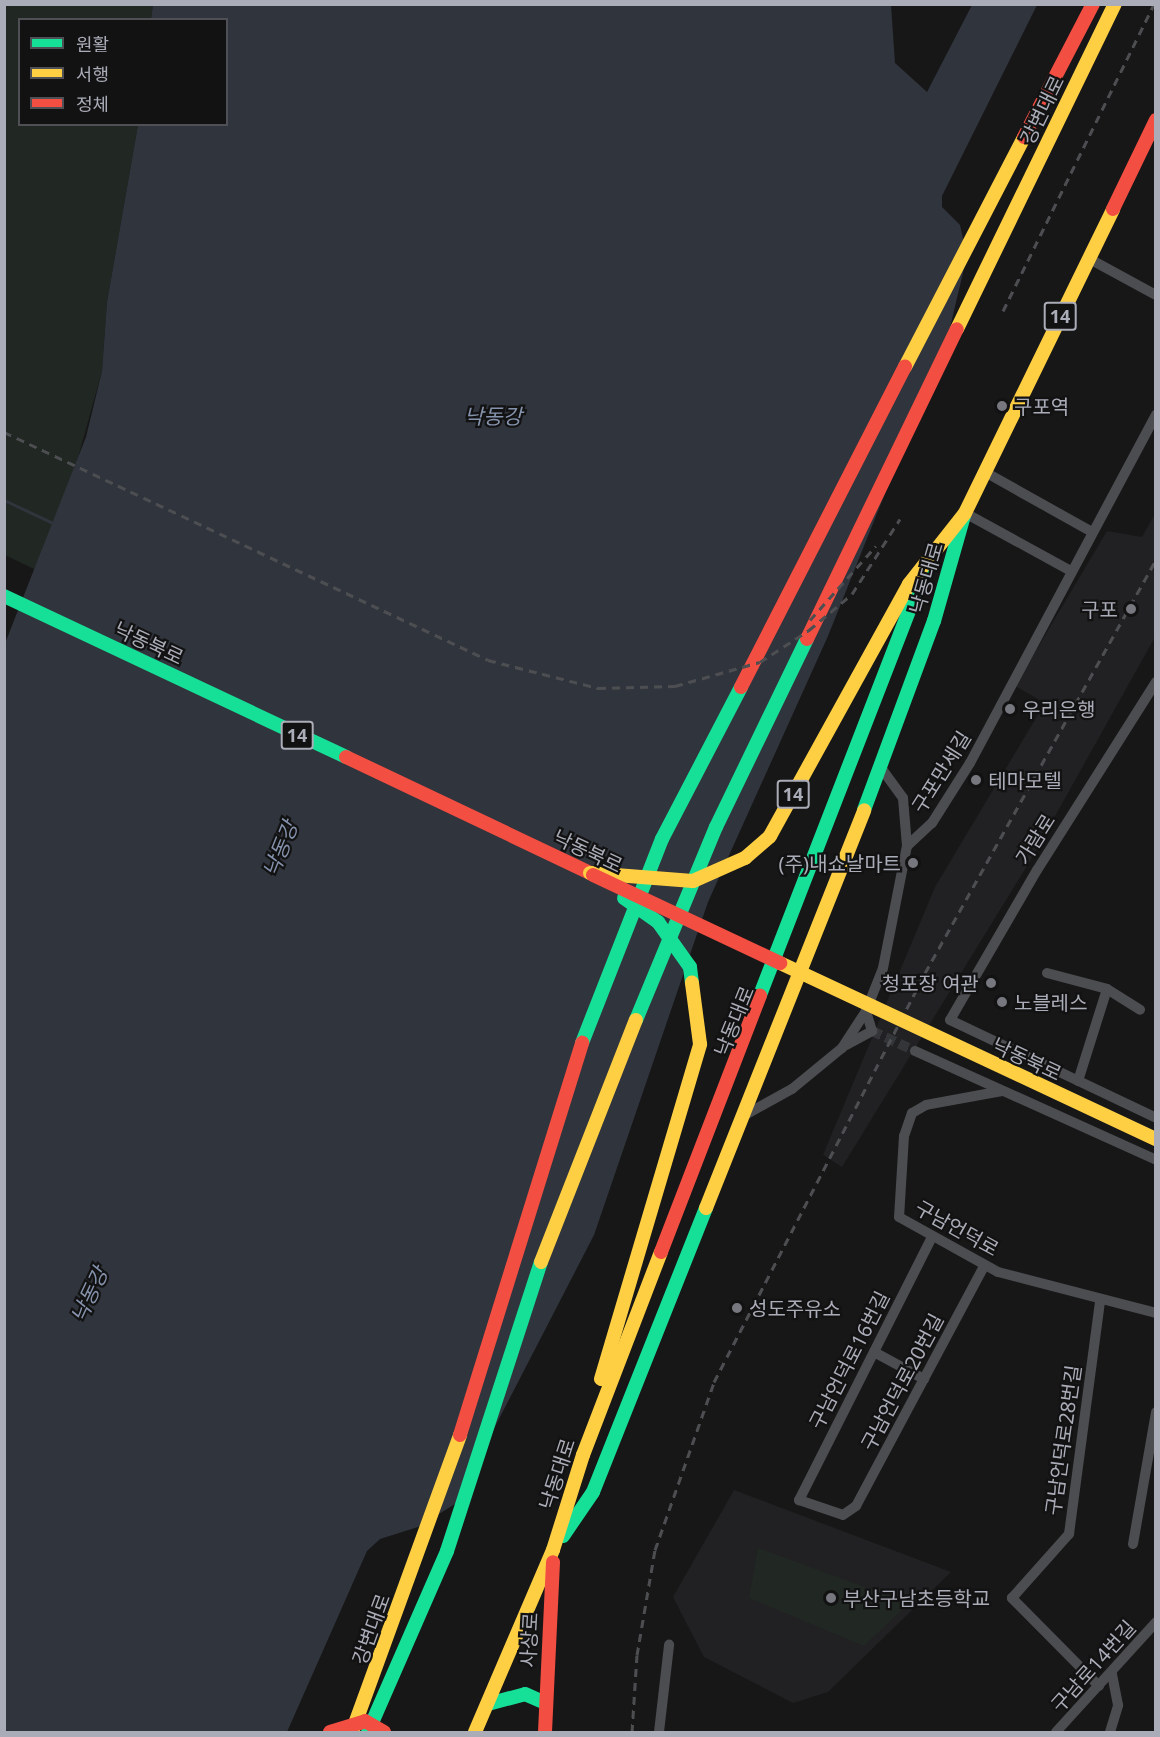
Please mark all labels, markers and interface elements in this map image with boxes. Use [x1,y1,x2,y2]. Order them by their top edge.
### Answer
legend [18,18,228,126]
text: 원활 [76,32,109,56]
text: 서행 [76,62,109,86]
street label: 강변대로 [1015,72,1069,148]
text: 정체 [76,92,109,116]
road number: 14 [1044,301,1076,331]
place label: 구포역 [1014,394,1069,418]
marker: 구포역 [995,399,1009,413]
water label: 낙동강 [464,403,522,429]
street label: 낙동대로 [904,539,948,617]
place label: 구포 [1081,597,1118,621]
marker: 구포 [1122,600,1140,618]
street label: 낙동북로 [111,617,187,669]
place label: 우리은행 [1022,697,1096,721]
marker: 우리은행 [1003,702,1017,716]
road number: 14 [280,720,314,750]
street label: 구포만세길 [906,727,976,817]
place label: 테마모텔 [988,768,1062,792]
marker: 테마모텔 [969,773,983,787]
road number: 14 [776,779,810,809]
street label: 가람로 [1010,809,1060,869]
water label: 낙동강 [257,817,303,881]
street label: 낙동북로 [550,825,626,877]
place label: (주)내쇼날마트 [779,851,901,875]
marker: (주)내쇼날마트 [906,856,920,870]
place label: 청포장 여관 [882,971,979,995]
marker: 청포장 여관 [984,976,998,990]
street label: 낙동대로 [709,982,759,1060]
place label: 노블레스 [1014,990,1088,1014]
marker: 노블레스 [995,995,1009,1009]
street label: 낙동북로 [989,1033,1065,1085]
street label: 구남언덕로 [911,1195,1003,1261]
water label: 낙동강 [65,1263,113,1327]
street label: 구남언덕로16번길 [804,1287,894,1433]
place label: 성도주유소 [749,1296,841,1320]
marker: 성도주유소 [730,1301,744,1315]
street label: 구남언덕로20번길 [856,1309,948,1455]
street label: 구남언덕로28번길 [1041,1363,1085,1517]
street label: 낙동대로 [534,1435,580,1513]
place label: 부산구남초등학교 [843,1586,990,1610]
street label: 강변대로 [347,1590,395,1668]
marker: 부산구남초등학교 [824,1591,838,1605]
street label: 사상로 [516,1612,542,1668]
street label: 구남로14번길 [1046,1615,1140,1717]

